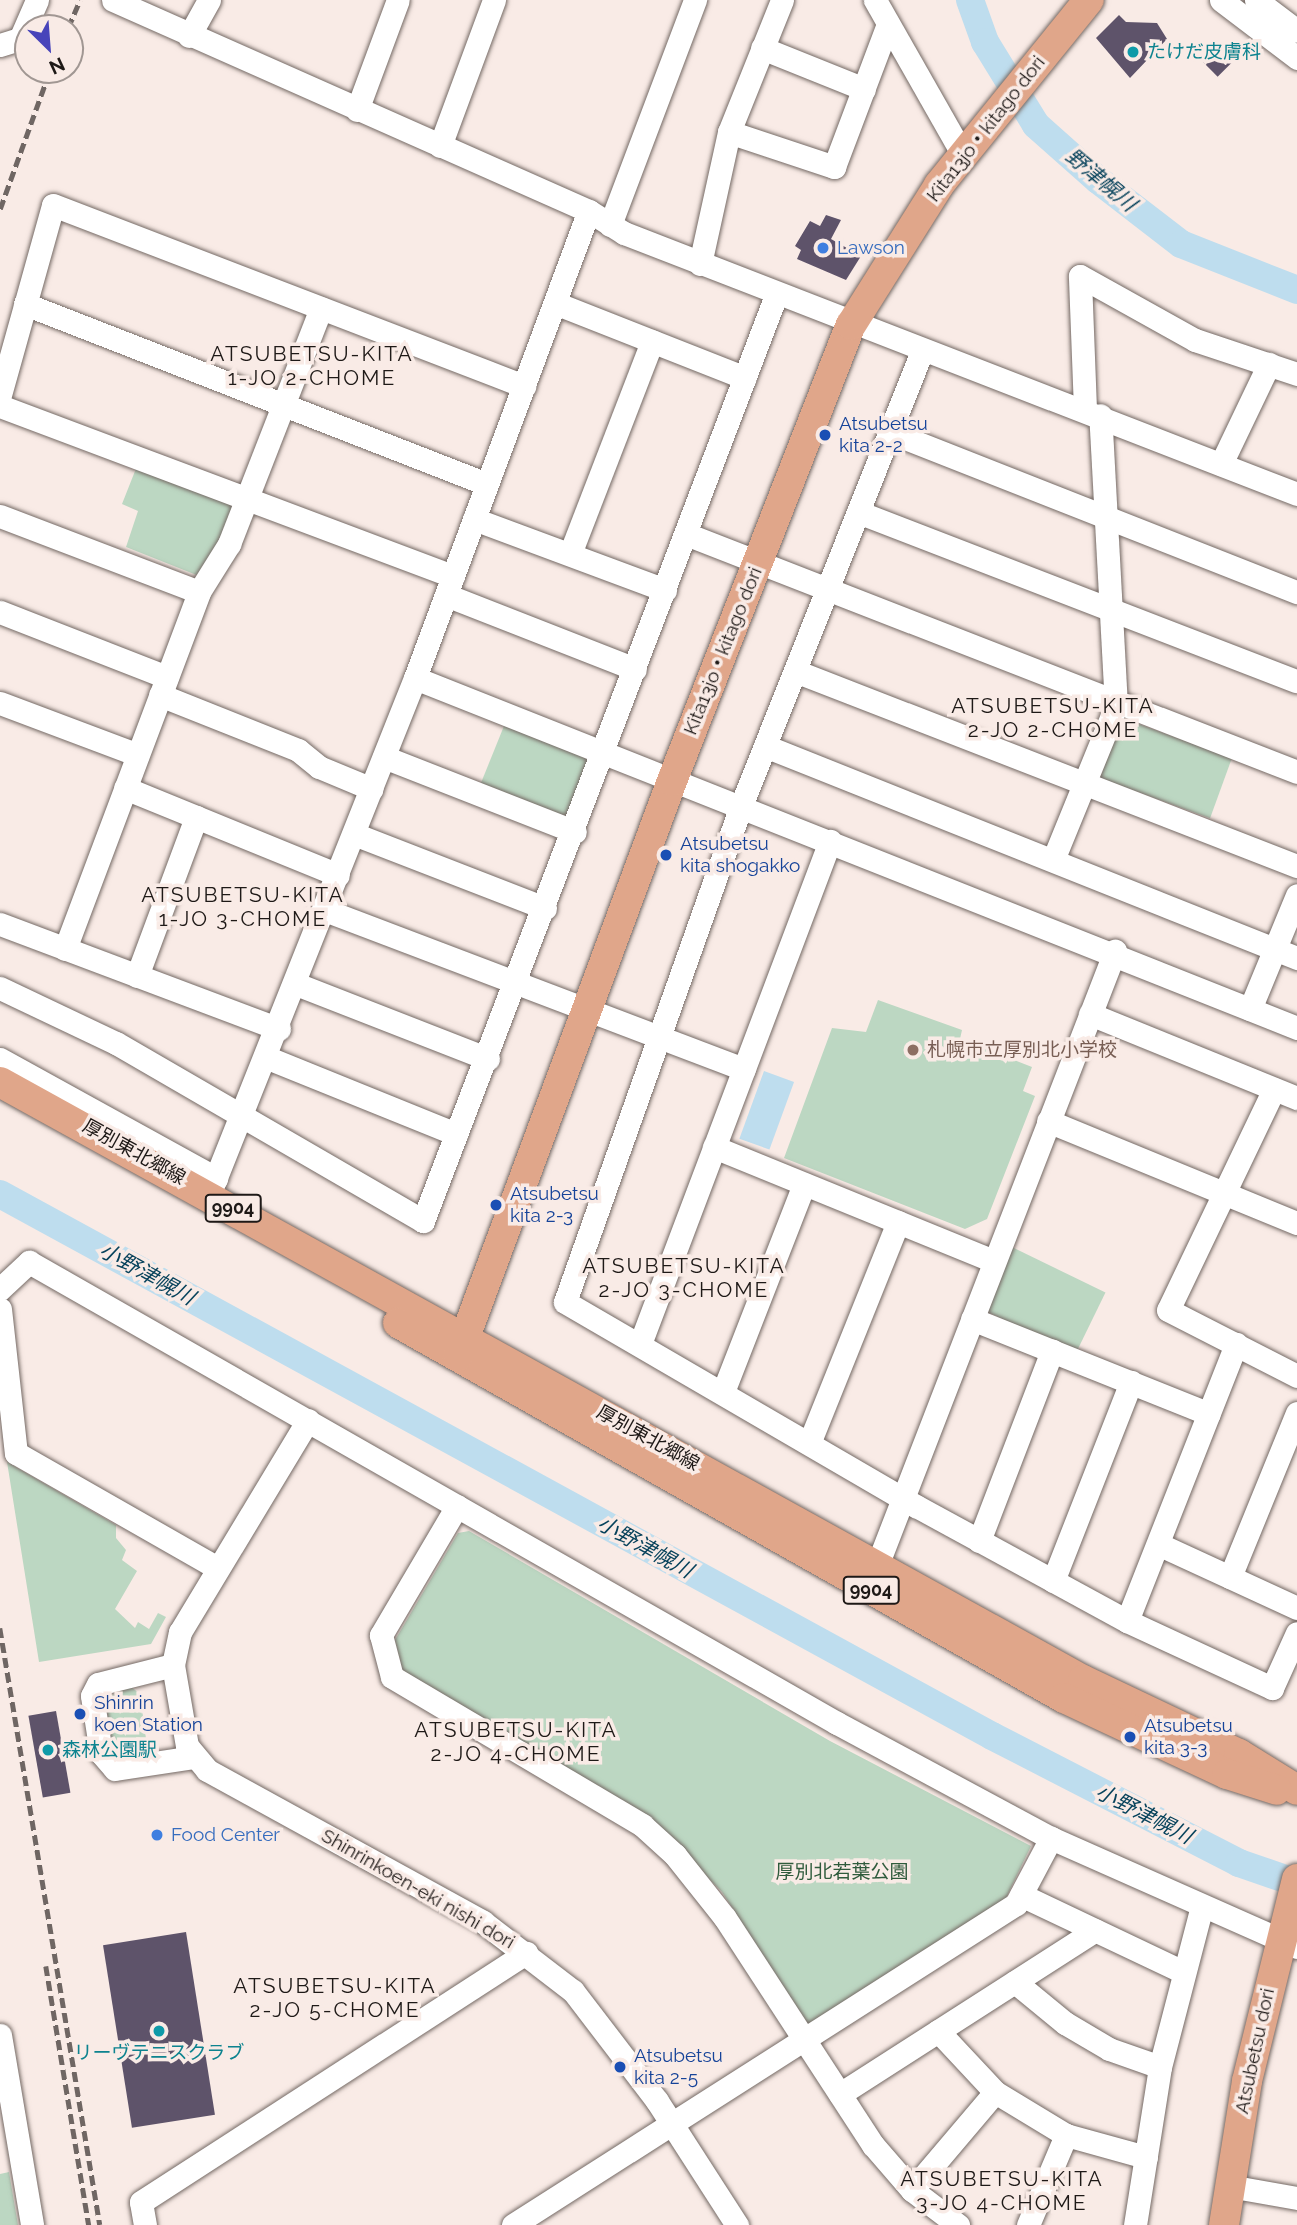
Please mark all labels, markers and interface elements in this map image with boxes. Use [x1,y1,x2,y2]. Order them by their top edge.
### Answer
north arrow [14,14,84,84]
place label: たけだ皮膚科 [1147,41,1261,63]
marker: たけだ皮膚科 [1125,44,1141,60]
street label: Kita13jo・kitago dori [922,52,1050,206]
text: N [46,53,68,79]
water label: 野津幌川 [1061,143,1141,217]
place label: Lawson [837,237,905,259]
marker: Lawson [815,240,831,256]
district label: ATSUBETSU-KITA 1-JO 2-CHOME [212,341,412,391]
place label: Atsubetsu kita 2-2 [839,413,928,457]
marker: Atsubetsu kita 2-2 [817,427,833,443]
street label: Kita13jo・kitago dori [679,564,767,738]
district label: ATSUBETSU-KITA 2-JO 2-CHOME [953,693,1153,743]
place label: Atsubetsu kita shogakko [680,833,800,877]
marker: Atsubetsu kita shogakko [658,847,674,863]
district label: ATSUBETSU-KITA 1-JO 3-CHOME [143,882,343,932]
place label: 札幌市立厚別北小学校 [927,1039,1117,1061]
marker: 札幌市立厚別北小学校 [905,1042,921,1058]
street label: 厚別東北郷線 [79,1114,189,1190]
place label: Atsubetsu kita 2-3 [510,1183,599,1227]
road number: 9904 [203,1194,263,1223]
marker: Atsubetsu kita 2-3 [488,1197,504,1213]
water label: 小野津幌川 [95,1238,199,1310]
district label: ATSUBETSU-KITA 2-JO 3-CHOME [584,1253,784,1303]
street label: 厚別東北郷線 [593,1400,703,1476]
water label: 小野津幌川 [593,1511,697,1583]
road number: 9904 [841,1576,901,1604]
place label: Shinrin koen Station [94,1692,203,1736]
marker: Shinrin koen Station [72,1706,88,1722]
place label: Atsubetsu kita 3-3 [1144,1715,1233,1759]
district label: ATSUBETSU-KITA 2-JO 4-CHOME [416,1717,616,1767]
marker: Atsubetsu kita 3-3 [1122,1729,1138,1745]
place label: 森林公園駅 [62,1739,157,1761]
marker: 森林公園駅 [40,1742,56,1758]
water label: 小野津幌川 [1092,1779,1196,1849]
place label: Food Center [171,1824,280,1846]
street label: Shinrinkoen-eki nishi dori [317,1824,519,1954]
marker: Food Center [149,1827,165,1843]
park label: 厚別北若葉公園 [776,1861,908,1883]
district label: ATSUBETSU-KITA 2-JO 5-CHOME [235,1973,435,2023]
street label: Atsubetsu dori [1231,1986,1279,2116]
marker: リーヴテニスクラブ [151,2023,167,2039]
place label: リーヴテニスクラブ [74,2042,244,2064]
place label: Atsubetsu kita 2-5 [634,2045,723,2089]
marker: Atsubetsu kita 2-5 [612,2059,628,2075]
district label: ATSUBETSU-KITA 3-JO 4-CHOME [902,2166,1102,2216]

